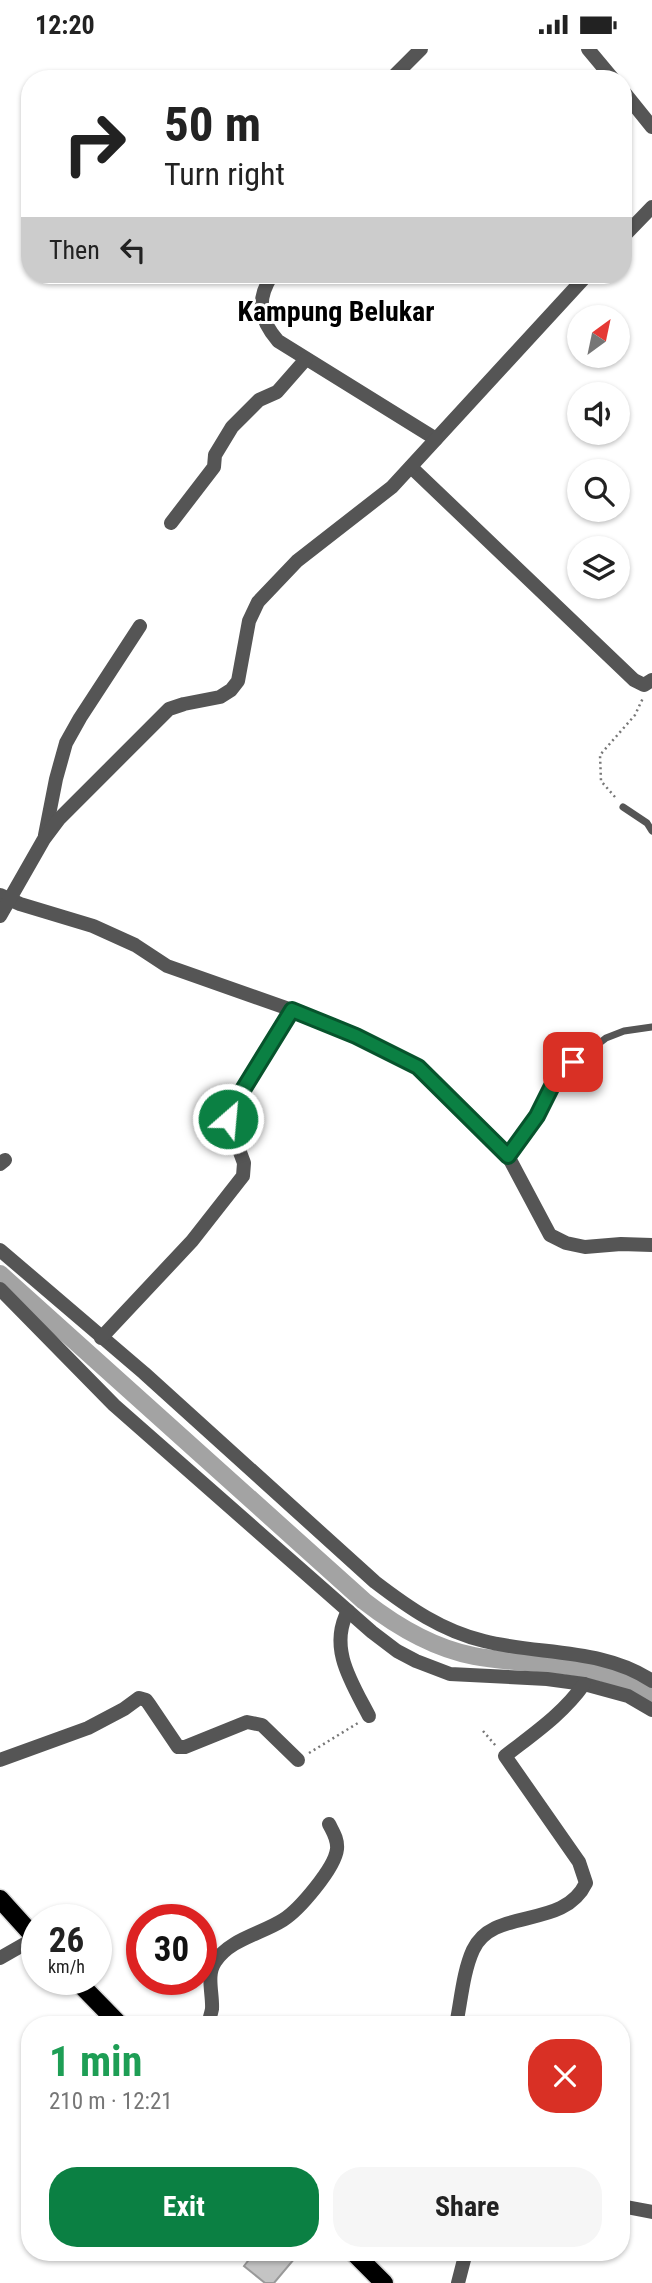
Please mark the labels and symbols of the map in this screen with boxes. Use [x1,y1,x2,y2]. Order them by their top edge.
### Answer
district label: Kampung Belukar [237,295,435,328]
north arrow [567,305,630,367]
pin [543,1032,603,1092]
position arrow [191,1082,265,1156]
speed limit sign: 30 [126,1904,217,1995]

